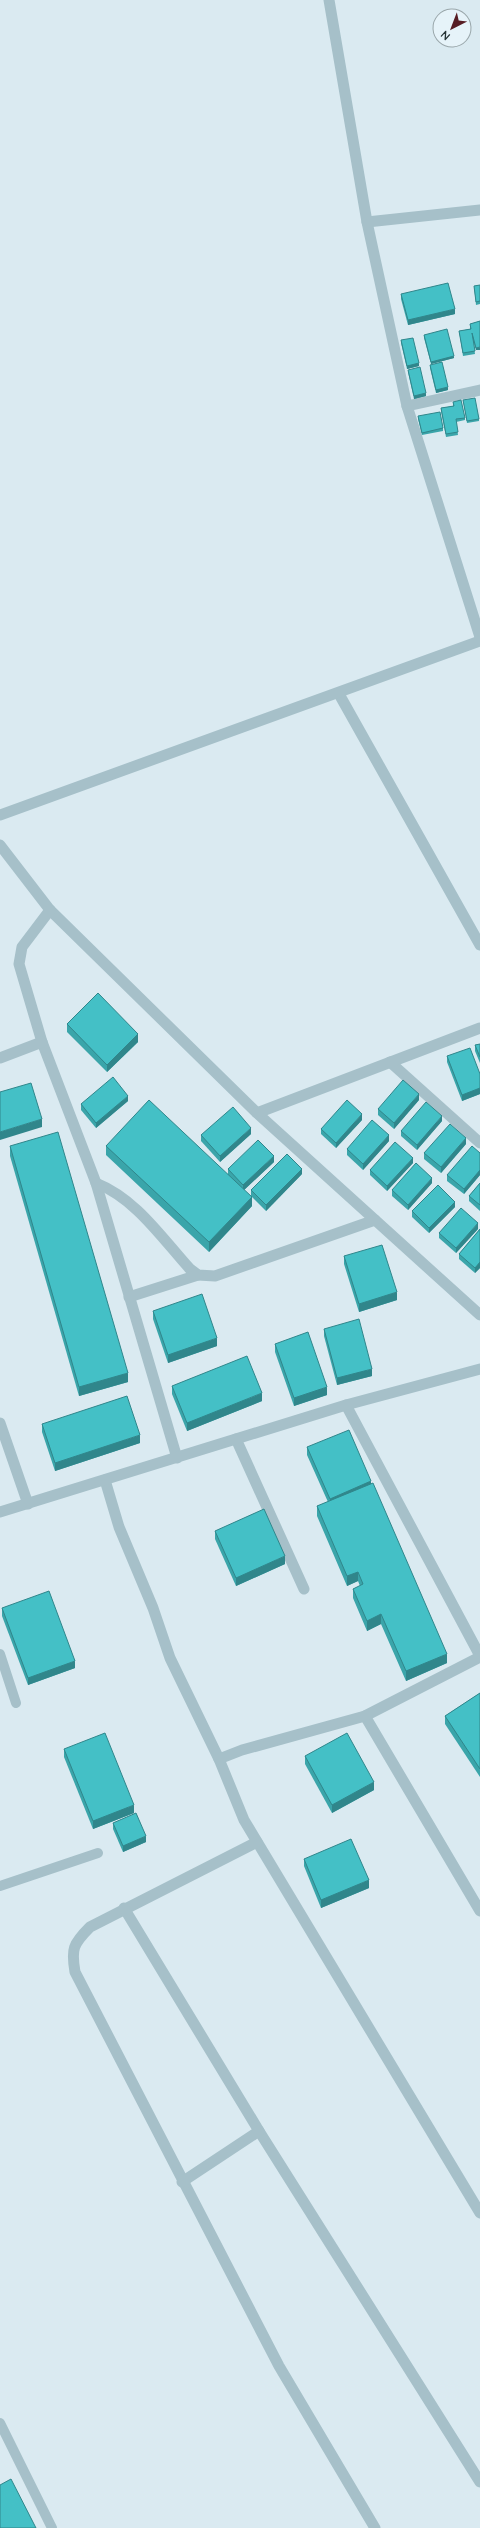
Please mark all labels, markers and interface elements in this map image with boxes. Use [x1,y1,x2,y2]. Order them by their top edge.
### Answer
north arrow [432,8,472,48]
text: N [438,28,453,43]

